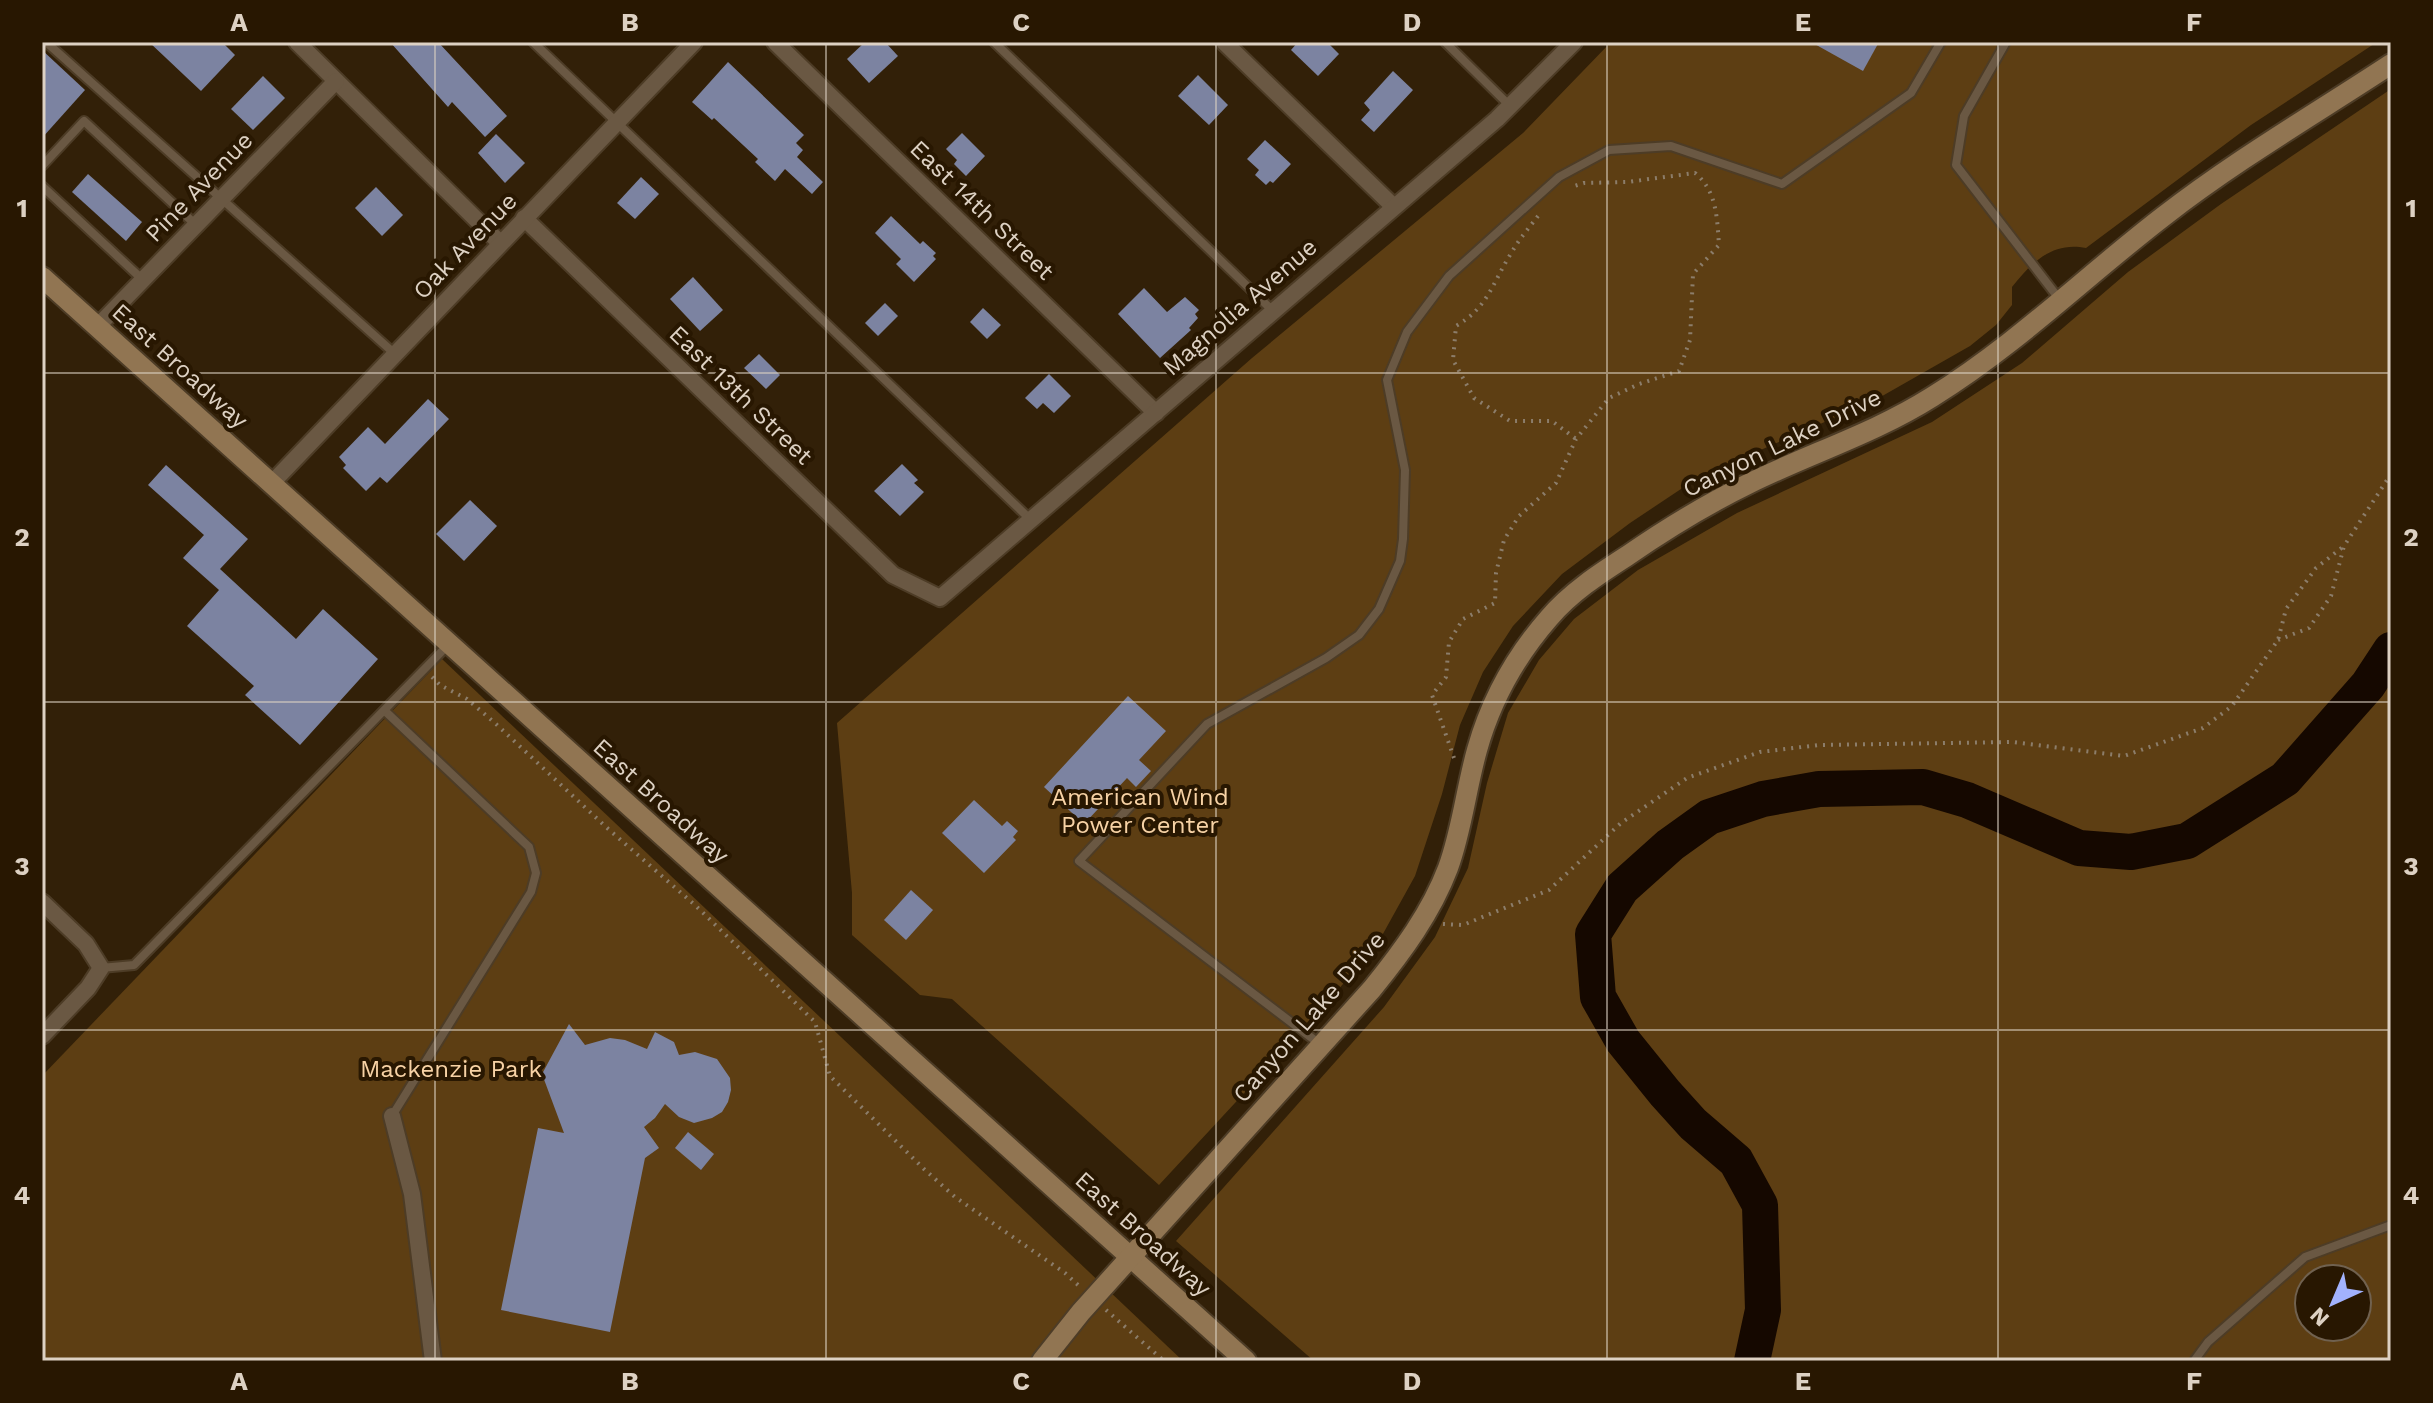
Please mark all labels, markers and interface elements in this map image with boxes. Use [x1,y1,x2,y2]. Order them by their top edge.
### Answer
text: A [230,7,248,37]
text: B [621,7,639,37]
text: C [1012,7,1030,37]
text: D [1403,7,1421,37]
text: E [1795,7,1811,37]
text: F [2186,7,2202,37]
street label: Pine Avenue [140,126,258,248]
street label: East 14th Street [904,134,1060,286]
street label: Oak Avenue [407,187,523,305]
text: 1 [16,193,28,223]
text: 1 [2405,193,2417,223]
street label: Magnolia Avenue [1157,233,1323,381]
street label: East Broadway [106,298,254,435]
street label: East 13th Street [664,320,818,470]
street label: Canyon Lake Drive [1678,383,1886,503]
text: 2 [14,522,30,552]
text: 2 [2403,522,2419,552]
street label: East Broadway [587,733,735,870]
park label: American Wind Power Center [1051,783,1229,839]
text: 3 [14,851,30,881]
text: 3 [2403,851,2419,881]
street label: Canyon Lake Drive [1227,926,1391,1108]
park label: Mackenzie Park [360,1055,542,1083]
street label: East Broadway [1069,1166,1217,1303]
text: 4 [14,1180,31,1210]
text: 4 [2403,1180,2420,1210]
north arrow [2293,1263,2373,1343]
text: N [2305,1302,2334,1332]
text: A [230,1366,248,1396]
text: B [621,1366,639,1396]
text: C [1012,1366,1030,1396]
text: D [1403,1366,1421,1396]
text: E [1795,1366,1811,1396]
text: F [2186,1366,2202,1396]

